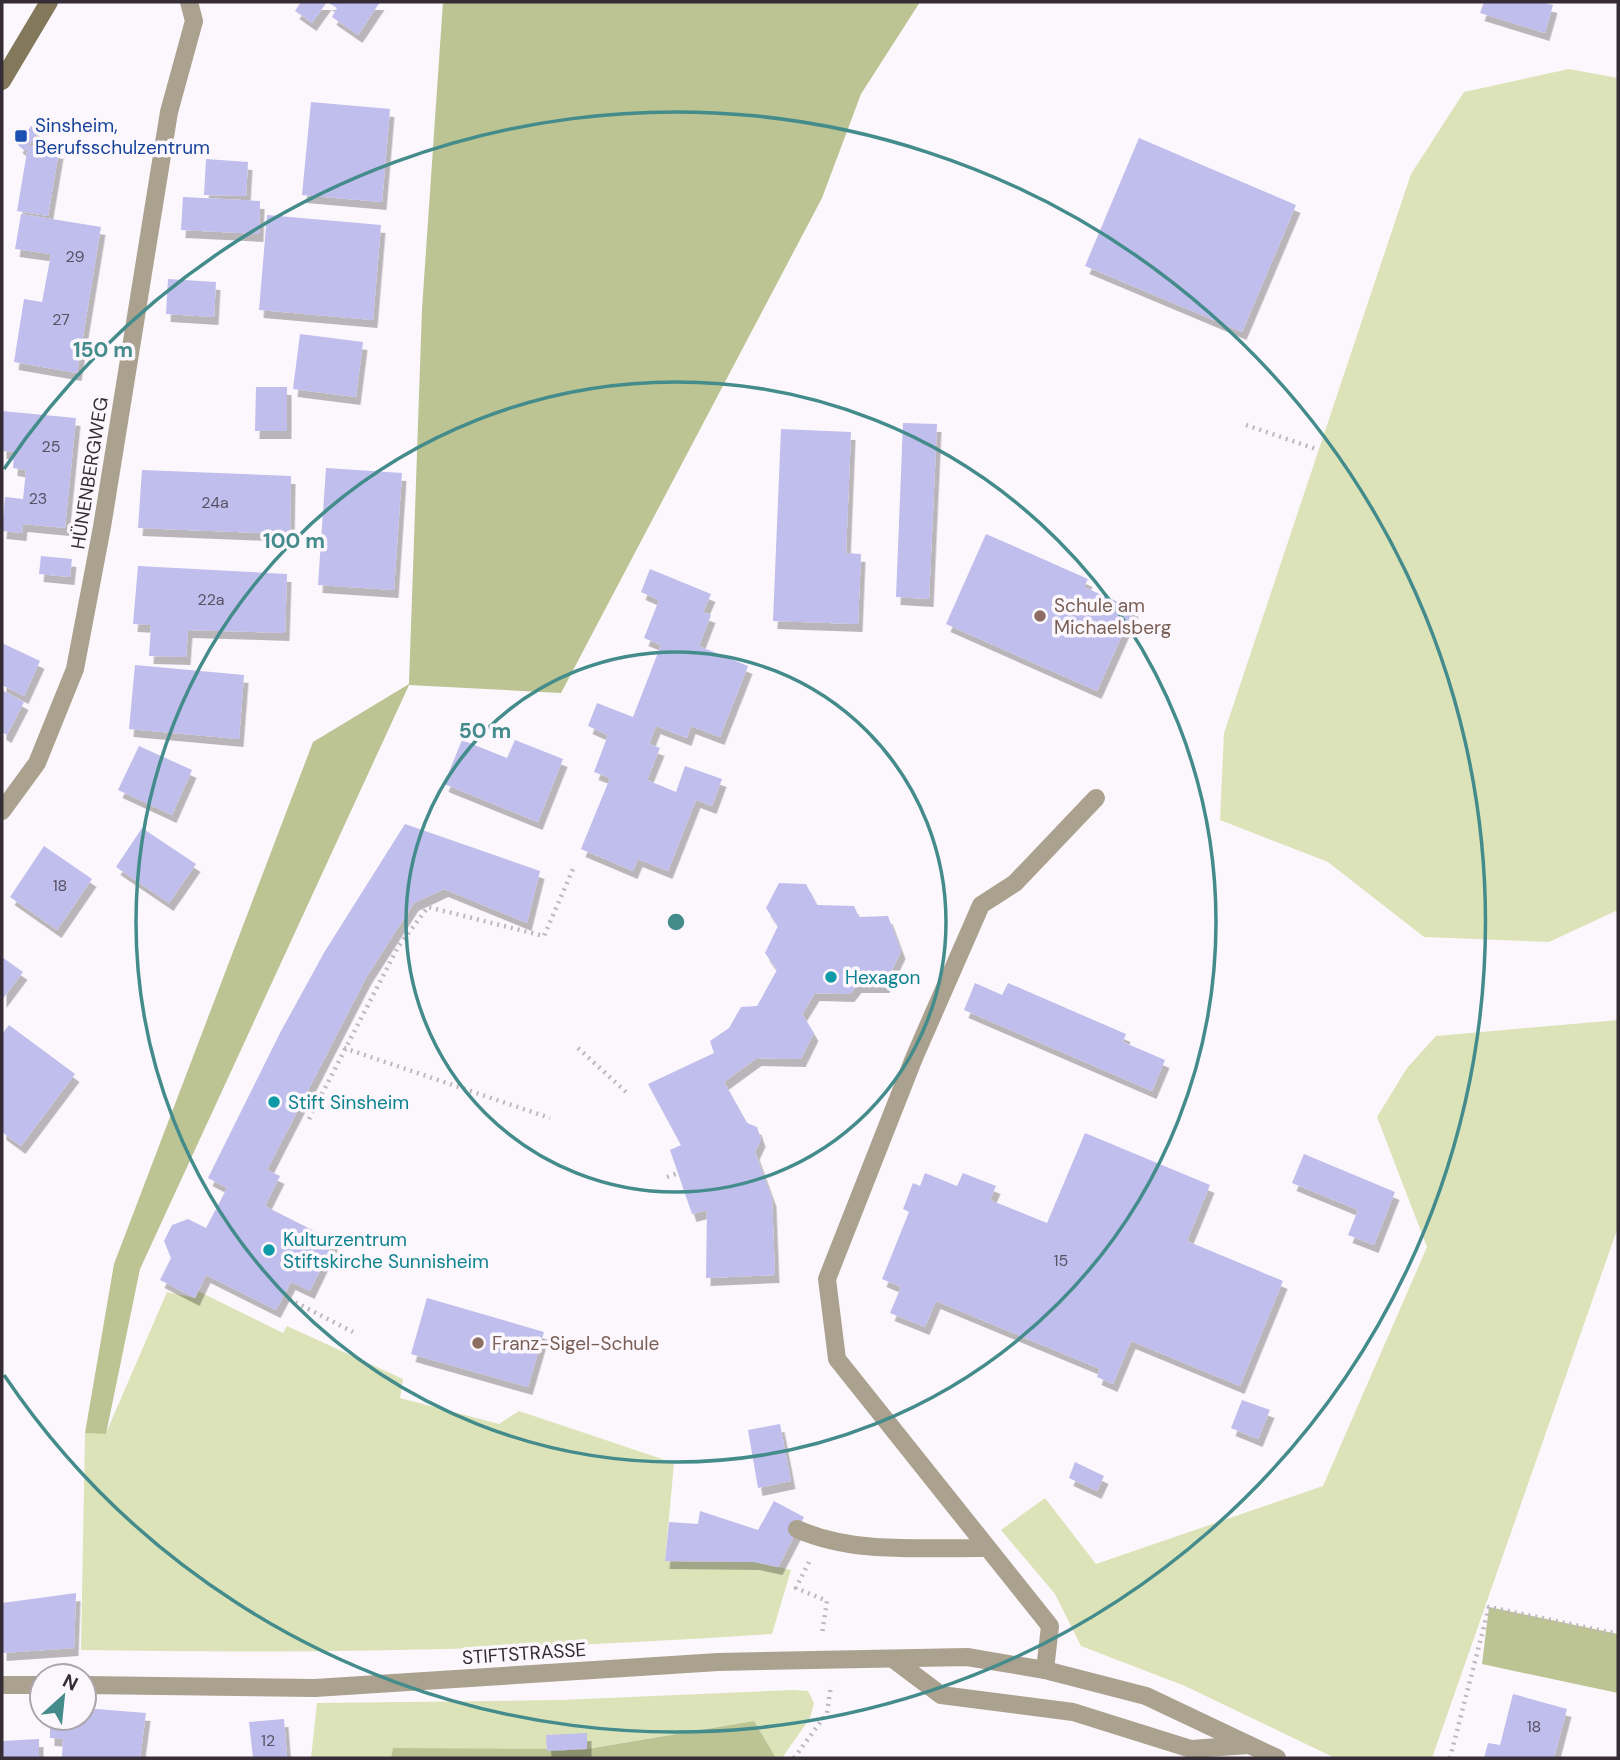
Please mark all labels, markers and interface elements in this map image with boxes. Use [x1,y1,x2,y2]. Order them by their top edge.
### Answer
place label: Sinsheim, Berufsschulzentrum [35,113,210,160]
marker: Sinsheim, Berufsschulzentrum [13,128,29,144]
house number: 29 [65,246,85,267]
house number: 27 [52,309,70,330]
text: 150 m [73,336,133,364]
street label: HÜNENBERGWEG [65,395,114,551]
house number: 25 [42,436,60,457]
house number: 23 [29,488,47,509]
house number: 24a [201,492,229,513]
text: 100 m [263,527,325,555]
house number: 22a [197,589,225,610]
place label: Schule am Michaelsberg [1054,593,1172,640]
marker: Schule am Michaelsberg [1032,608,1048,624]
text: 50 m [459,717,511,745]
house number: 18 [53,875,67,896]
centre of rings [664,910,688,934]
place label: Hexagon [845,965,920,990]
marker: Hexagon [823,969,839,985]
place label: Stift Sinsheim [288,1090,409,1115]
marker: Stift Sinsheim [266,1094,282,1110]
place label: Kulturzentrum Stiftskirche Sunnisheim [283,1227,489,1274]
marker: Kulturzentrum Stiftskirche Sunnisheim [261,1242,277,1258]
house number: 15 [1054,1250,1068,1271]
place label: Franz-Sigel-Schule [492,1331,659,1356]
marker: Franz-Sigel-Schule [470,1335,486,1351]
street label: STIFTSTRASSE [461,1637,587,1670]
north arrow [28,1662,98,1732]
text: N [59,1668,82,1697]
house number: 18 [1527,1716,1541,1737]
house number: 12 [261,1730,275,1751]

